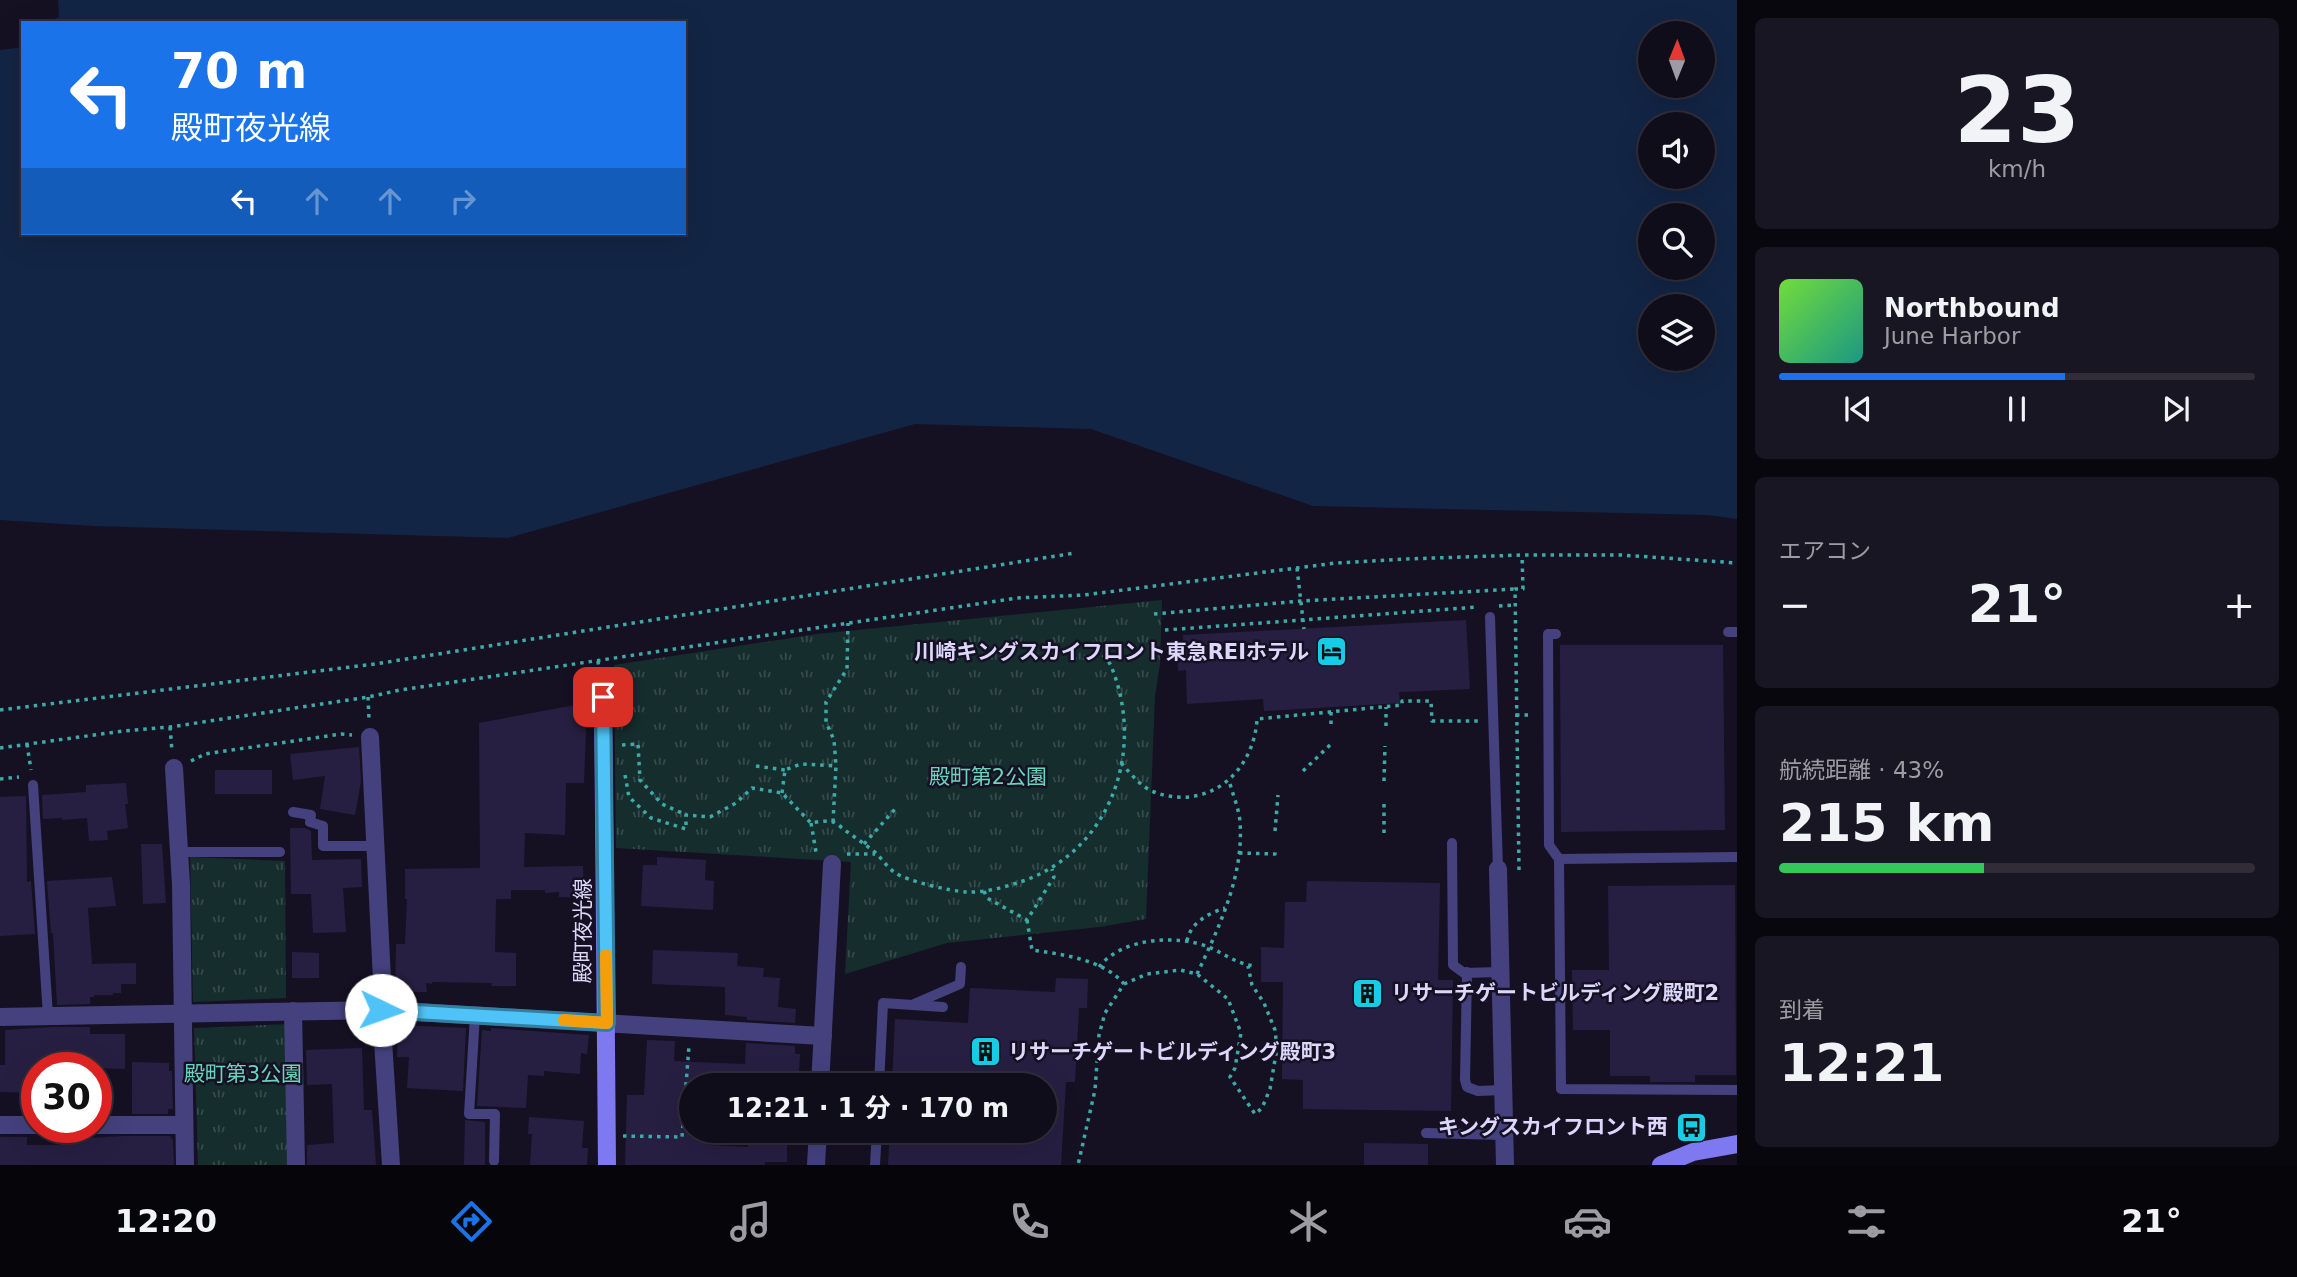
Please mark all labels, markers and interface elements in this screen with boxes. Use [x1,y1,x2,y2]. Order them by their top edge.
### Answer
north arrow [1638,21,1715,98]
map controls [1638,21,1715,371]
text: 70 m [171,43,307,100]
icon: left [56,49,147,140]
text: 23 [1954,58,2080,163]
text: 殿町夜光線 [171,109,331,147]
button: sound [1638,112,1715,189]
text: km/h [1988,156,2046,182]
icon: left [225,182,263,220]
icon: ahead [298,182,336,220]
icon: ahead [371,182,409,220]
icon: right [444,182,482,220]
button: search [1638,203,1715,280]
text: Northbound [1884,293,2060,323]
button: layers [1638,294,1715,371]
text: June Harbor [1884,323,2020,349]
icon: previous [1839,390,1877,428]
icon: pause [1998,390,2036,428]
icon: next [2157,390,2195,428]
text: エアコン [1779,538,1871,564]
text: 21° [1968,574,2066,634]
text: − [1779,583,1811,627]
text: + [2223,583,2255,627]
hotel icon: 川崎キングスカイフロント東急REIホテル [1315,635,1349,669]
place label: 川崎キングスカイフロント東急REIホテル [914,640,1309,664]
pin [573,667,633,727]
icon: arrive [584,678,622,716]
text: 航続距離 · 43% [1779,757,1944,783]
park label: 殿町第2公園 [929,765,1047,789]
text: 215 km [1779,793,1994,853]
street label: 殿町夜光線 [571,879,595,984]
position arrow [344,973,418,1047]
building icon: リサーチゲートビルディング殿町2 [1351,976,1385,1010]
place label: リサーチゲートビルディング殿町2 [1391,981,1719,1005]
text: 到着 [1779,997,1825,1023]
text: 12:21 [1779,1033,1945,1093]
building icon: リサーチゲートビルディング殿町3 [968,1035,1002,1069]
place label: リサーチゲートビルディング殿町3 [1008,1040,1336,1064]
speed limit sign: 30 [21,1052,112,1143]
park label: 殿町第3公園 [184,1062,302,1086]
text: 12:21 · 1 分 · 170 m [727,1093,1009,1123]
bus stop icon: キングスカイフロント西 [1674,1110,1708,1144]
place label: キングスカイフロント西 [1438,1115,1668,1139]
icon: directions [447,1197,496,1246]
icon: music [726,1197,775,1246]
icon: phone [1005,1197,1054,1246]
icon: climate [1284,1197,1333,1246]
icon: car [1563,1197,1612,1246]
icon: filters [1842,1197,1891,1246]
text: 12:20 [115,1202,217,1240]
text: 21° [2121,1202,2182,1240]

